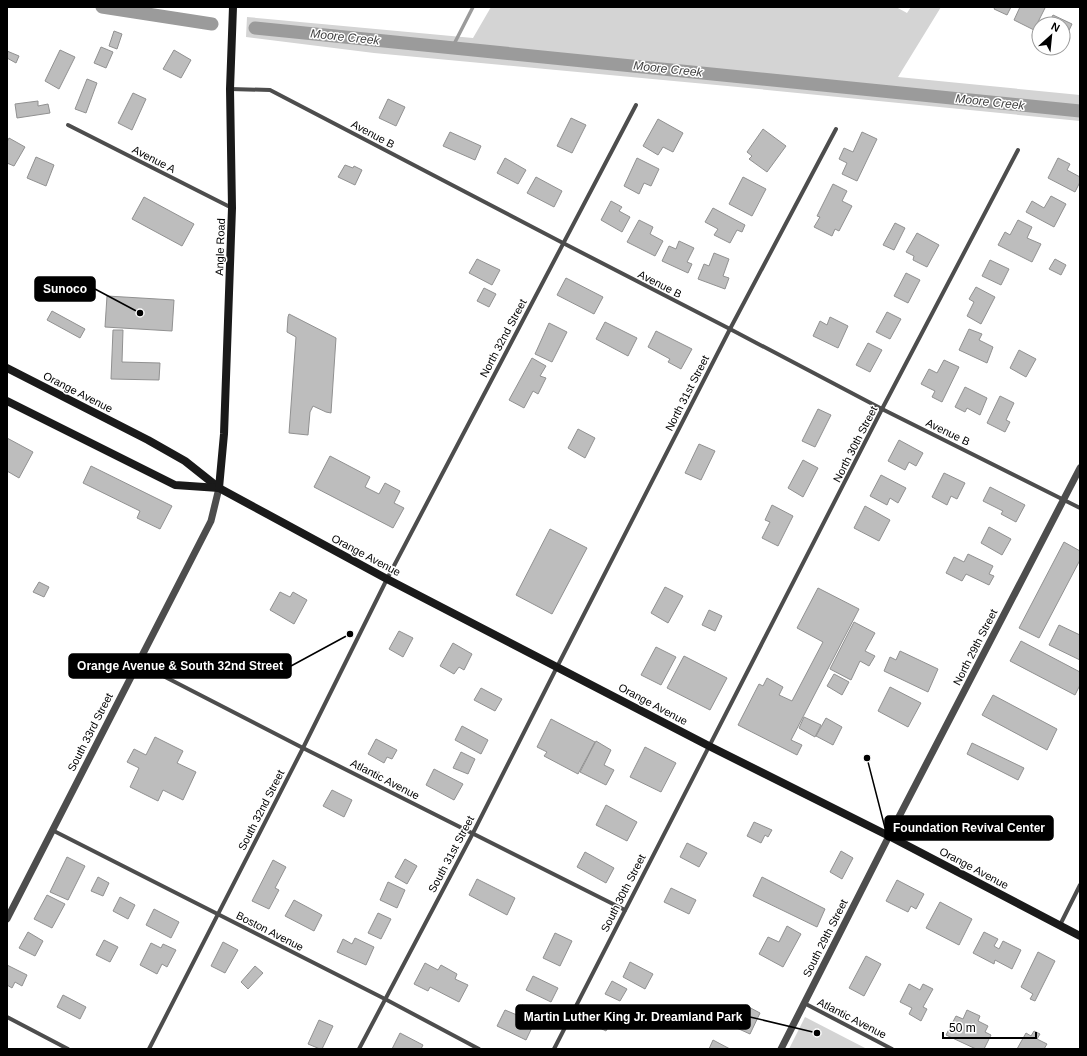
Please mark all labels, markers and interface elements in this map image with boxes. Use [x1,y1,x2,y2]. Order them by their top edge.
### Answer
north arrow [1031,16,1071,56]
text: N [1049,20,1062,34]
water label: Moore Creek [310,26,381,48]
water label: Moore Creek [633,58,704,80]
water label: Moore Creek [955,91,1026,113]
street label: Avenue B [349,118,397,150]
street label: Avenue A [130,143,178,175]
street label: Angle Road [213,218,227,276]
street label: Avenue B [636,268,684,300]
callout: Sunoco [35,277,95,301]
text: Sunoco [43,282,87,296]
street label: North 32nd Street [477,297,529,379]
street label: North 31st Street [663,353,711,433]
street label: Orange Avenue [41,369,115,415]
street label: North 30th Street [831,404,879,484]
street label: Avenue B [924,416,972,448]
street label: Orange Avenue [330,532,402,578]
street label: North 29th Street [951,607,999,687]
callout: Orange Avenue & South 32nd Street [69,654,291,678]
text: Orange Avenue & South 32nd Street [77,659,283,673]
street label: Orange Avenue [617,681,689,727]
street label: South 33rd Street [65,691,115,773]
street label: Atlantic Avenue [349,756,421,802]
street label: South 32nd Street [236,768,286,852]
street label: South 31st Street [426,814,476,894]
callout: Foundation Revival Center [885,816,1053,840]
text: Foundation Revival Center [893,821,1045,835]
street label: Orange Avenue [938,845,1010,891]
street label: South 30th Street [598,852,648,934]
street label: South 29th Street [800,897,850,979]
street label: Boston Avenue [234,909,306,953]
street label: Atlantic Avenue [816,995,888,1041]
callout: Martin Luther King Jr. Dreamland Park [516,1005,750,1029]
text: Martin Luther King Jr. Dreamland Park [524,1010,743,1024]
scale bar [943,1014,1036,1040]
text: 50 m [949,1021,976,1035]

